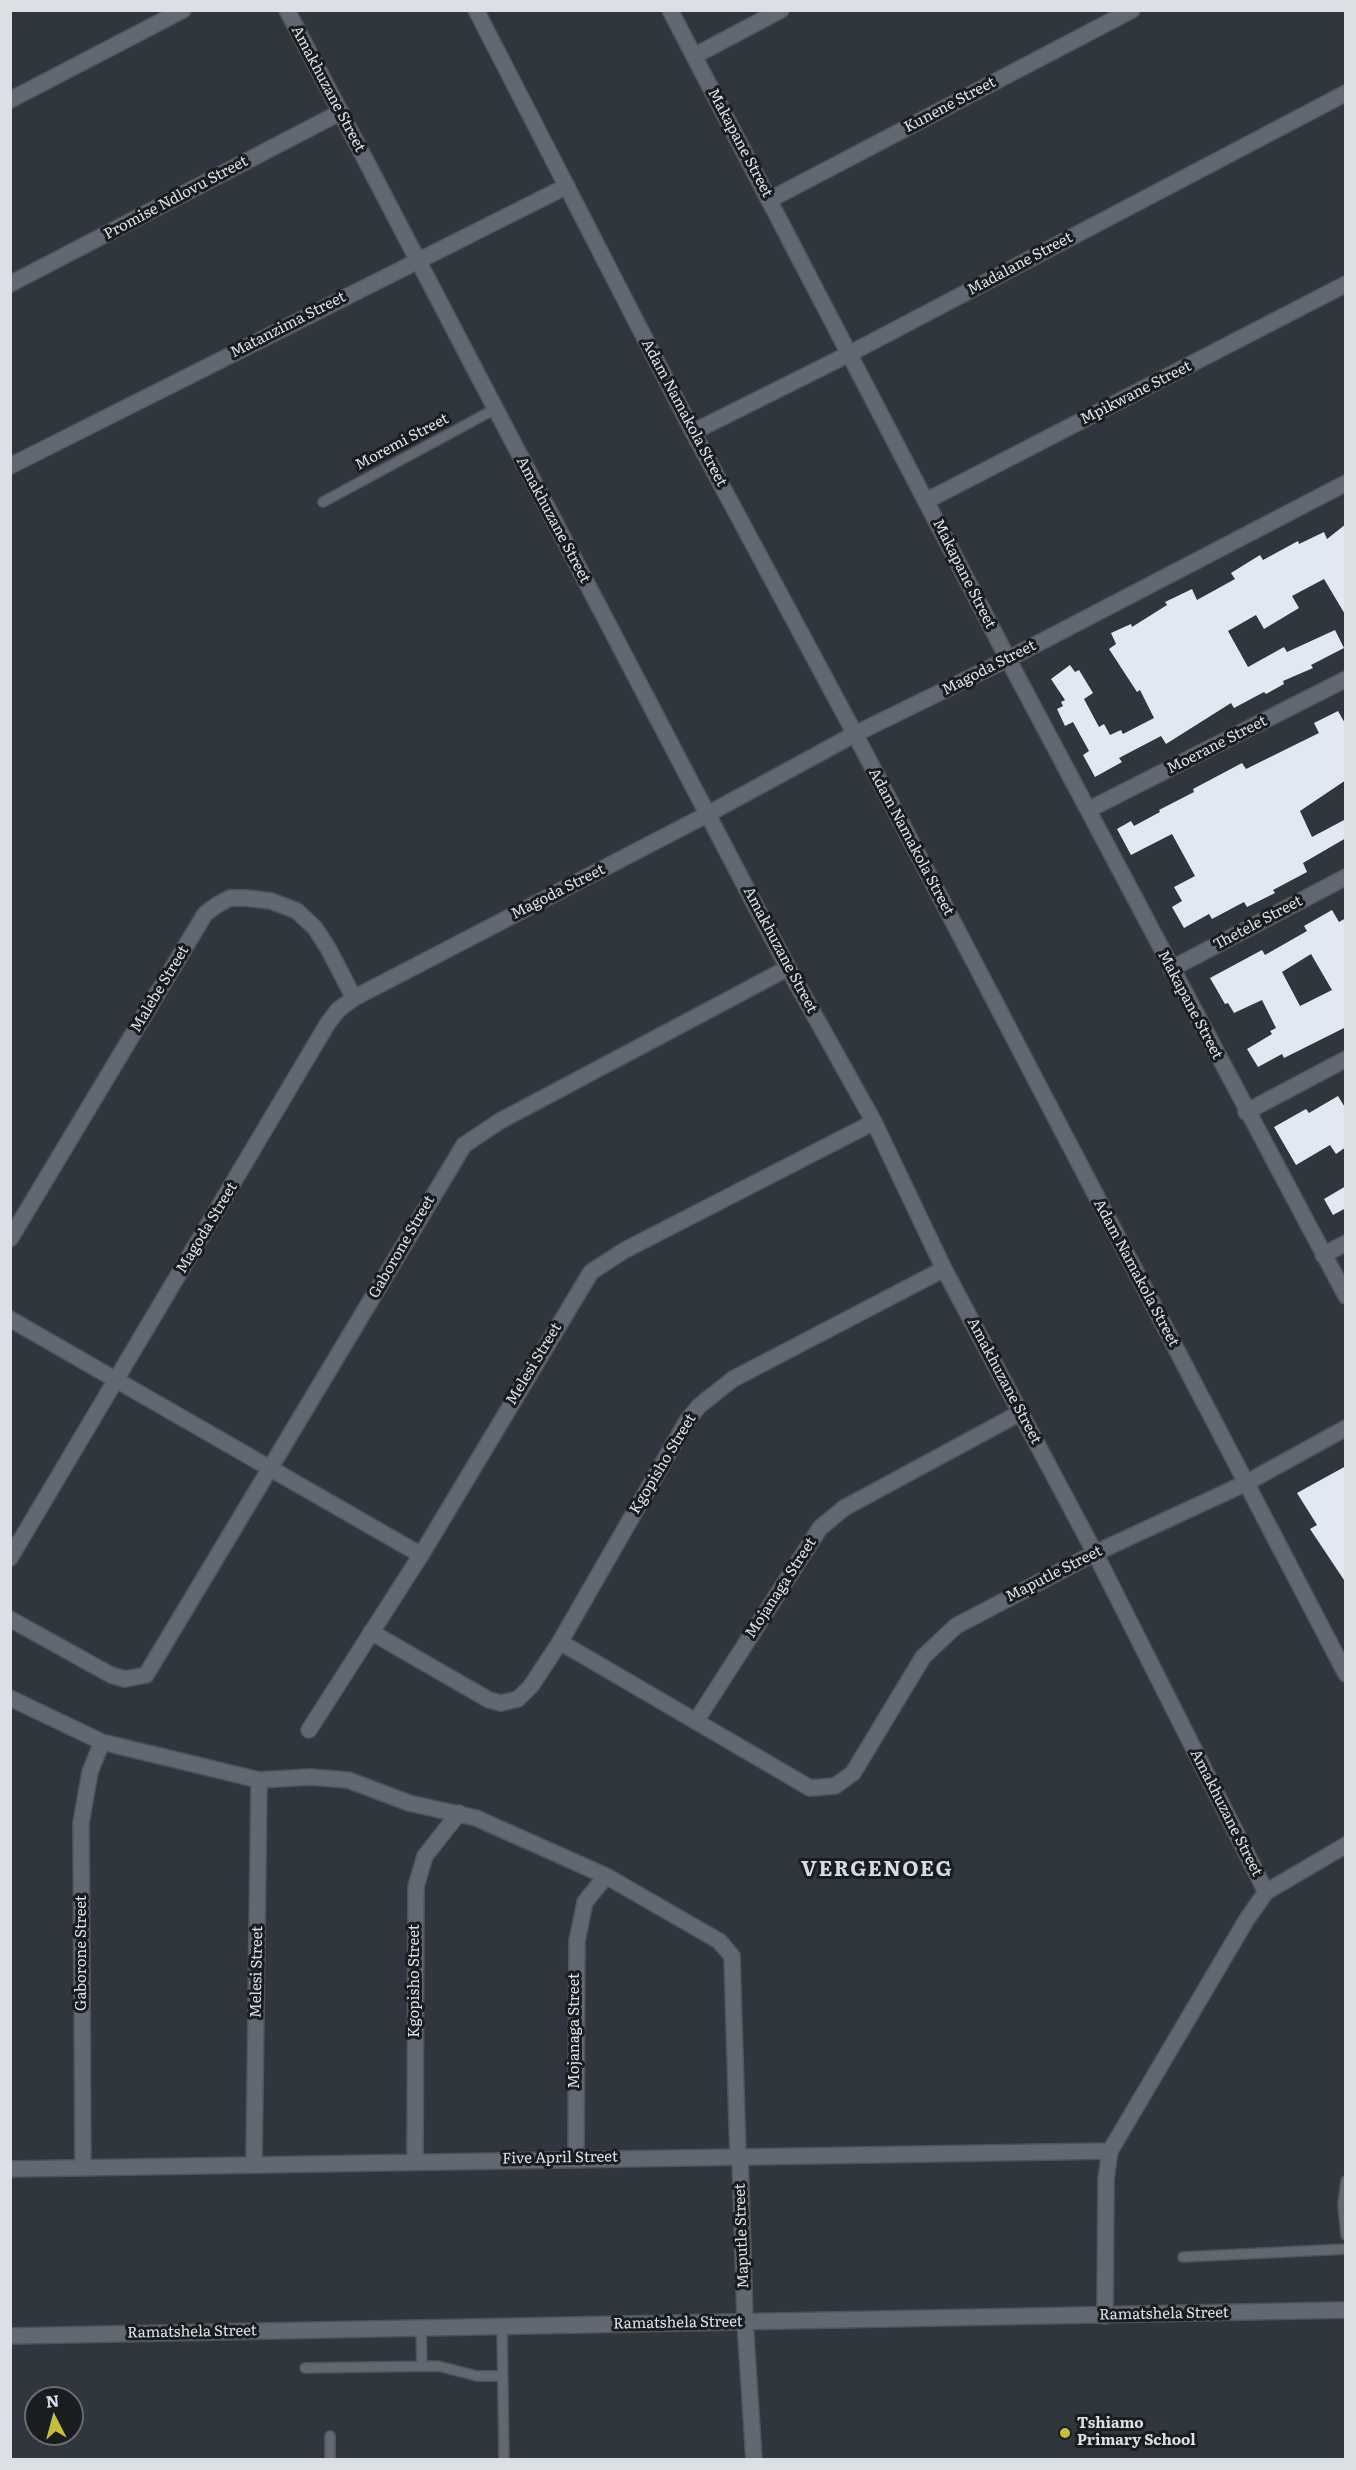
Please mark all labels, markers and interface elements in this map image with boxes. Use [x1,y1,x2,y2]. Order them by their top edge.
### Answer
street label: Amakhuzane Street [287,23,369,155]
street label: Kunene Street [901,73,999,137]
street label: Makapane Street [704,86,776,200]
street label: Promise Ndlovu Street [101,152,251,244]
street label: Madalane Street [964,229,1076,299]
street label: Matanzima Street [227,288,349,362]
street label: Adam Namakola Street [637,336,731,490]
street label: Mpikwane Street [1078,357,1194,429]
street label: Moremi Street [352,410,452,474]
street label: Amakhuzane Street [512,454,594,586]
street label: Makapane Street [929,516,999,632]
street label: Magoda Street [939,637,1039,699]
street label: Moerane Street [1164,712,1270,778]
street label: Adam Namakola Street [864,765,958,919]
street label: Magoda Street [508,861,608,923]
street label: Amakhuzane Street [739,884,821,1016]
street label: Thetele Street [1210,892,1306,954]
street label: Malebe Street [127,942,193,1036]
street label: Makapane Street [1154,948,1226,1062]
street label: Magoda Street [173,1179,241,1277]
street label: Gaborone Street [365,1192,439,1302]
street label: Adam Namakola Street [1089,1196,1183,1350]
street label: Amakhuzane Street [963,1315,1045,1447]
street label: Melesi Street [502,1320,566,1408]
street label: Kgopisho Street [626,1411,700,1517]
street label: Mojanaga Street [742,1534,820,1642]
street label: Maputle Street [1003,1542,1105,1606]
street label: Amakhuzane Street [1186,1746,1266,1880]
district label: VERGENOEG [801,1857,953,1883]
street label: Gaborone Street [73,1895,91,2011]
street label: Kgopisho Street [406,1924,424,2038]
street label: Melesi Street [247,1926,267,2018]
street label: Mojanaga Street [566,1973,584,2089]
street label: Five April Street [502,2148,618,2168]
street label: Maputle Street [731,2183,753,2289]
street label: Ramatshela Street [1099,2304,1229,2324]
street label: Ramatshela Street [613,2313,743,2333]
street label: Ramatshela Street [127,2322,257,2342]
north arrow [24,2386,84,2446]
text: N [44,2387,60,2413]
place label: Tshiamo Primary School [1077,2415,1196,2450]
marker: Tshiamo Primary School [1058,2426,1072,2440]

